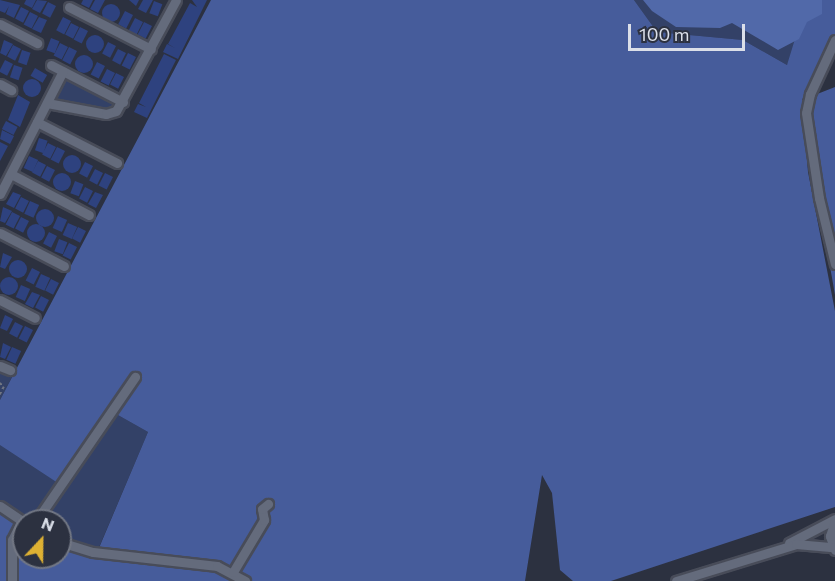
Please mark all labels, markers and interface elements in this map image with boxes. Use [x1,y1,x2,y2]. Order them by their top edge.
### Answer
scale bar [631,12,748,50]
text: 100 m [639,23,689,45]
north arrow [12,509,72,569]
text: N [39,513,57,535]

